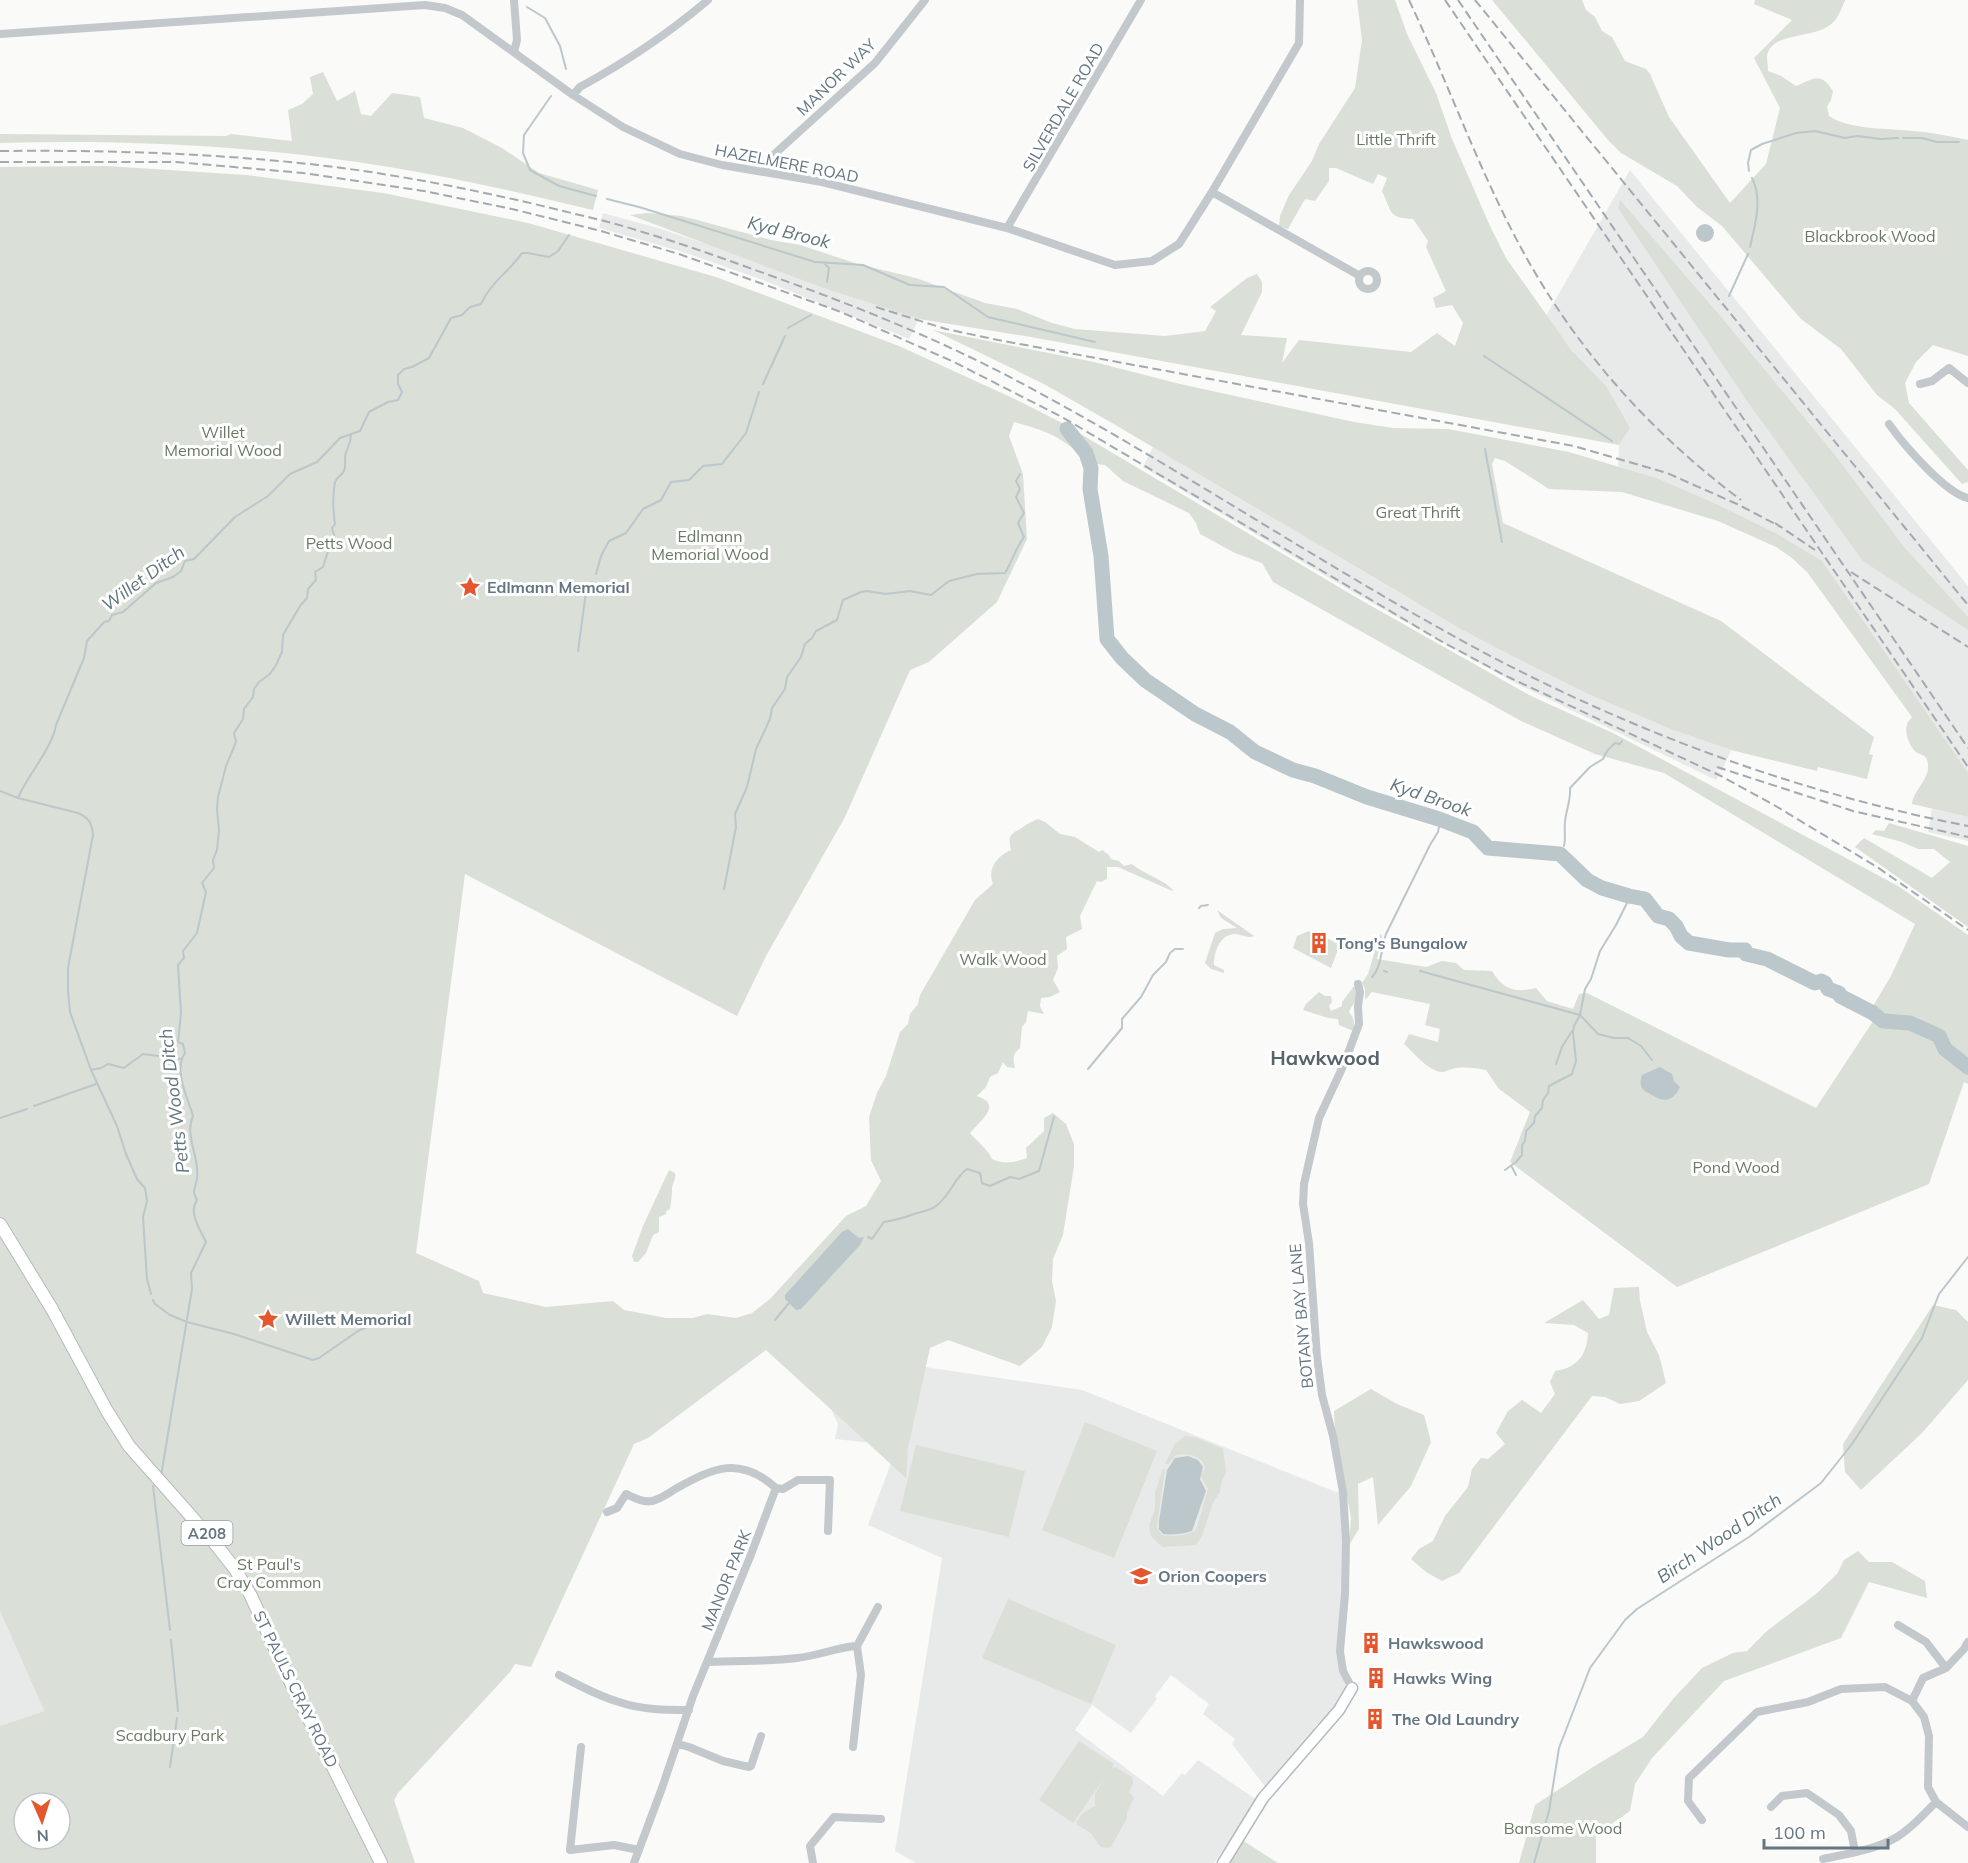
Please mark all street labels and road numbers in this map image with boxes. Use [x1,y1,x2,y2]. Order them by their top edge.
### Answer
street label: MANOR WAY [792,34,880,120]
street label: SILVERDALE ROAD [1018,39,1108,175]
street label: HAZELMERE ROAD [713,139,861,187]
street label: BOTANY BAY LANE [1285,1243,1317,1389]
road number: A208 [182,1521,232,1545]
street label: MANOR PARK [697,1526,756,1633]
street label: ST PAULS CRAY ROAD [249,1607,343,1771]

